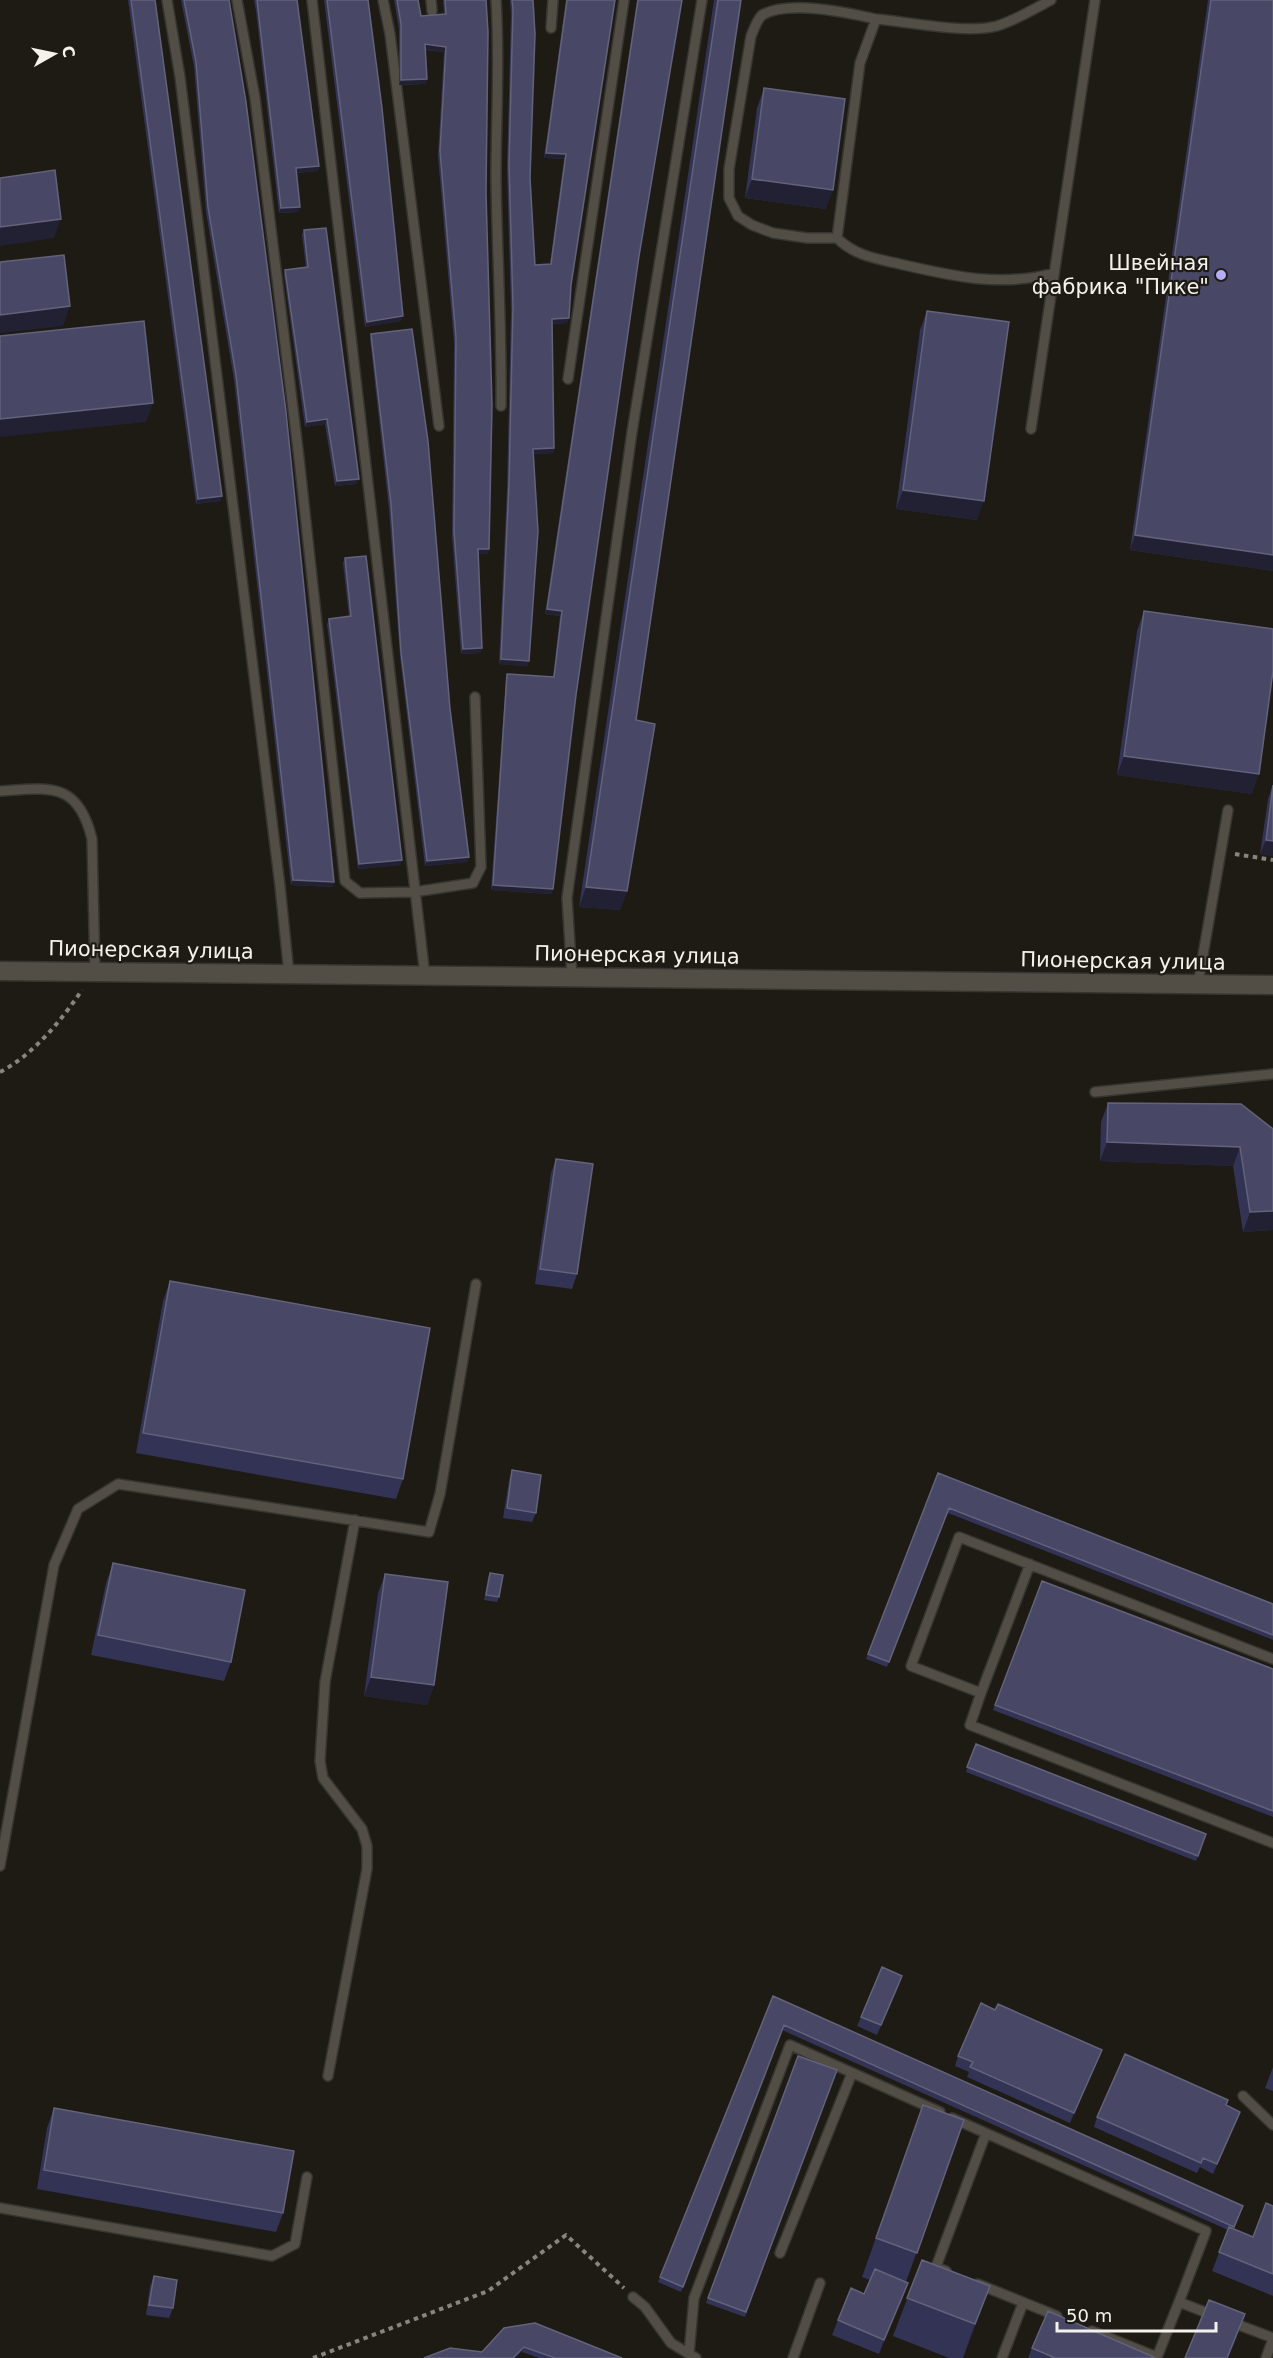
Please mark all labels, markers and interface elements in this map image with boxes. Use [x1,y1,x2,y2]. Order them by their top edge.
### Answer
north arrow [24,24,84,84]
text: С [58,44,79,59]
place label: Швейная фабрика "Пике" [1032,251,1209,299]
marker: Швейная фабрика "Пике" [1214,268,1228,282]
street label: Пионерская улица [48,936,254,964]
street label: Пионерская улица [534,941,740,969]
street label: Пионерская улица [1020,947,1226,975]
scale bar [1057,2295,1216,2333]
text: 50 m [1066,2305,1112,2326]

